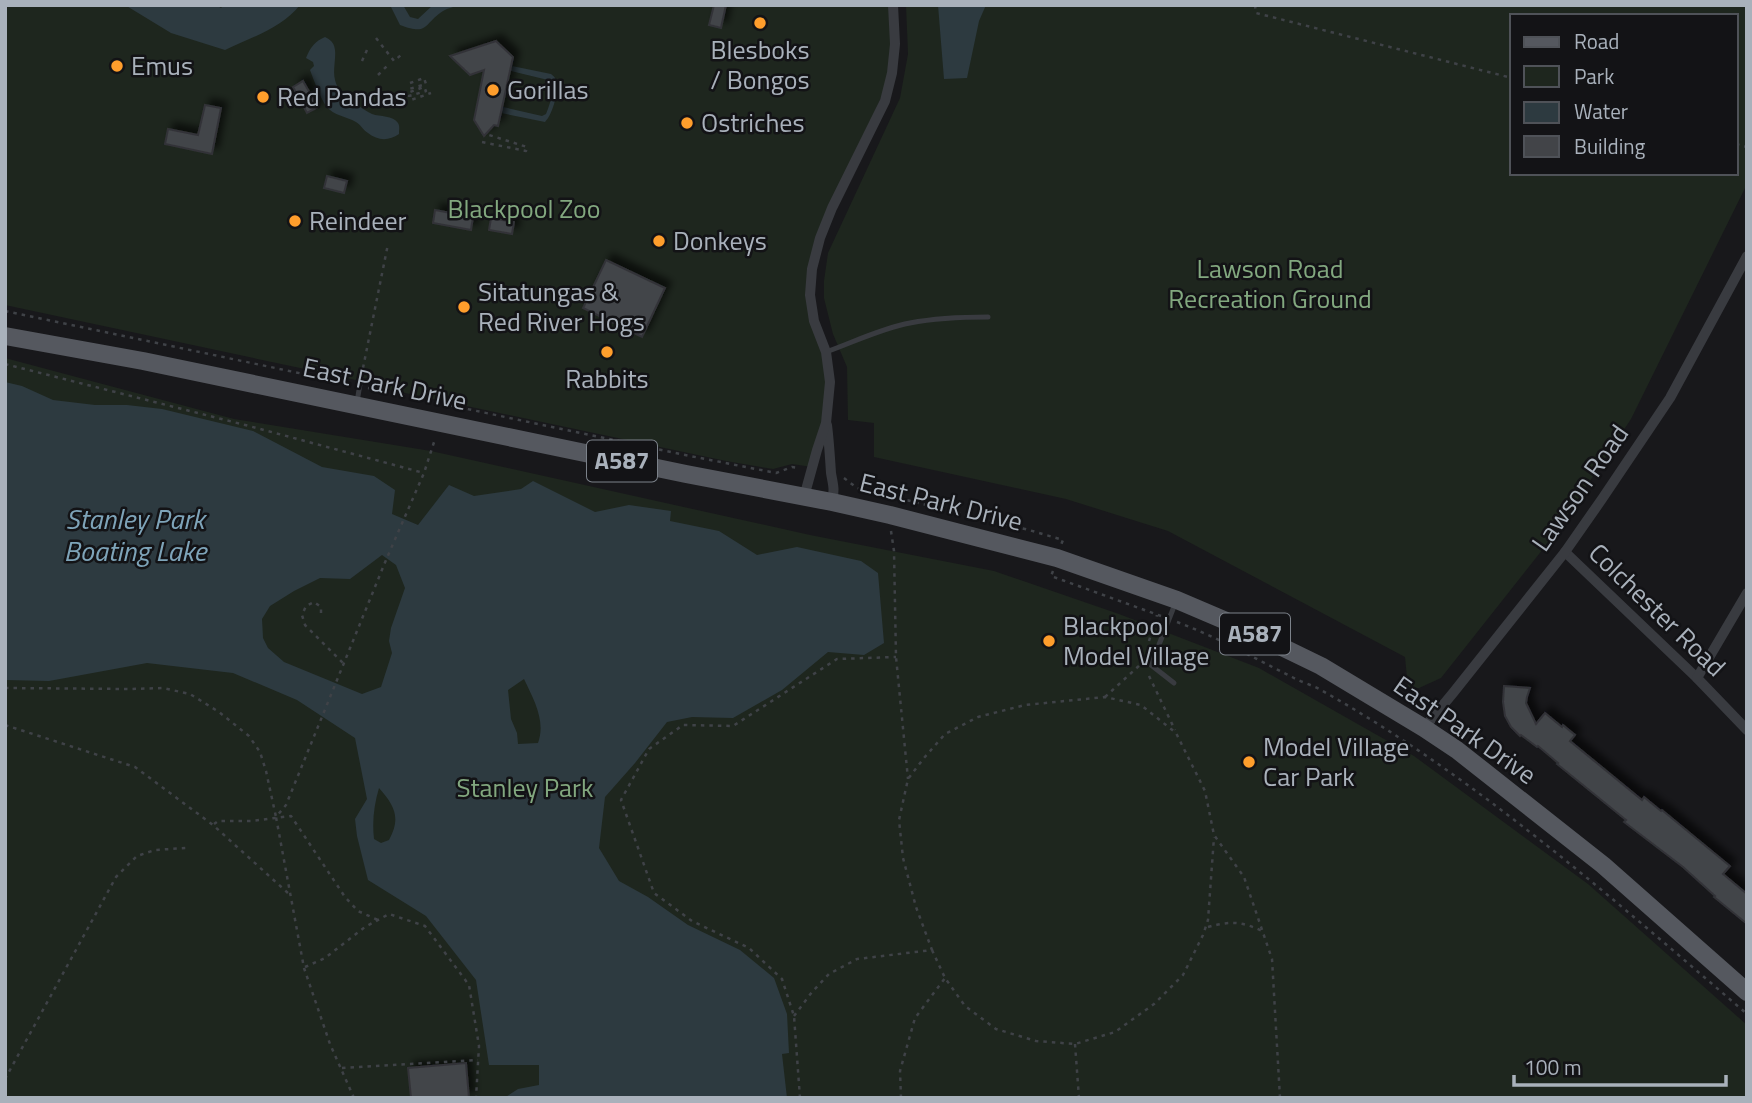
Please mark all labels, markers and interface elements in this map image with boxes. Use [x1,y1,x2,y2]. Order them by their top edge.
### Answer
legend [1510,14,1738,175]
marker: Blesboks / Bongos [752,15,768,31]
text: Road [1574,25,1619,57]
place label: Blesboks / Bongos [710,30,810,99]
place label: Emus [131,46,193,85]
marker: Emus [109,58,125,74]
text: Park [1574,60,1614,92]
place label: Gorillas [507,70,589,109]
place label: Red Pandas [277,77,407,116]
marker: Gorillas [485,82,501,98]
marker: Red Pandas [255,89,271,105]
text: Water [1574,95,1628,127]
place label: Ostriches [701,103,805,142]
marker: Ostriches [679,115,695,131]
text: Building [1574,130,1646,162]
park label: Blackpool Zoo [448,189,600,228]
place label: Reindeer [309,201,407,240]
marker: Reindeer [287,213,303,229]
place label: Donkeys [673,221,767,260]
marker: Donkeys [651,233,667,249]
park label: Lawson Road Recreation Ground [1168,249,1372,318]
place label: Sitatungas & Red River Hogs [478,272,645,341]
marker: Sitatungas & Red River Hogs [456,299,472,315]
marker: Rabbits [599,344,615,360]
street label: East Park Drive [300,347,471,420]
place label: Rabbits [565,359,649,398]
street label: Lawson Road [1521,416,1638,559]
road number: A587 [587,440,657,482]
street label: East Park Drive [856,462,1027,541]
water label: Stanley Park Boating Lake [64,497,208,572]
street label: Colchester Road [1580,534,1735,685]
place label: Blackpool Model Village [1063,606,1209,675]
road number: A587 [1220,614,1290,654]
marker: Blackpool Model Village [1041,633,1057,649]
street label: East Park Drive [1386,666,1545,793]
place label: Model Village Car Park [1263,727,1409,796]
marker: Model Village Car Park [1241,754,1257,770]
park label: Stanley Park [457,768,593,807]
scale bar [1514,1044,1726,1088]
text: 100 m [1524,1051,1581,1083]

